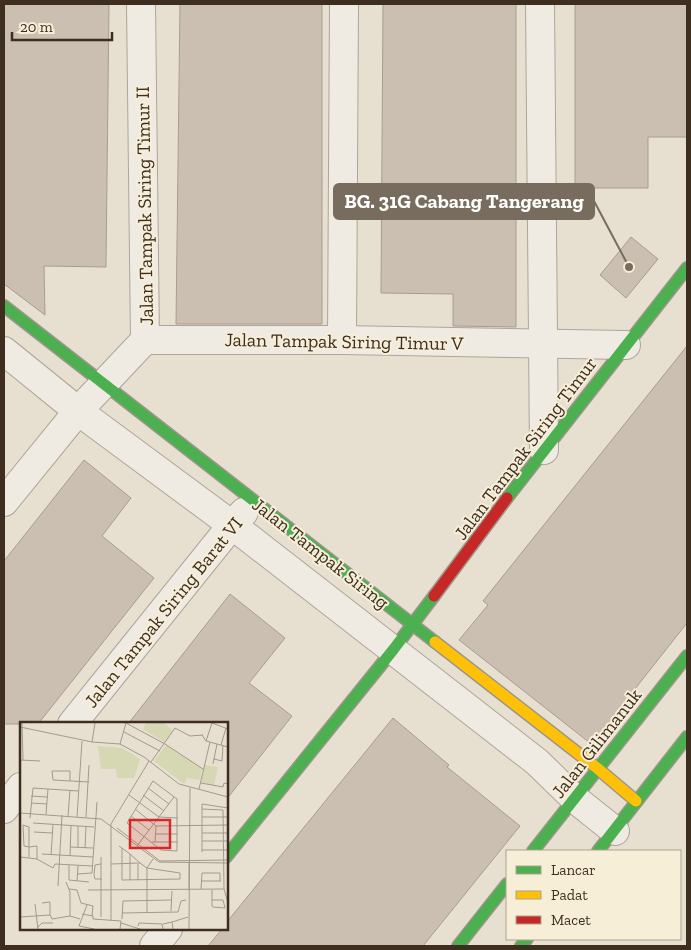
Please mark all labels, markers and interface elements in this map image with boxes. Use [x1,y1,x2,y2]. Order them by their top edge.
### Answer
scale bar [12,10,112,42]
text: 20 m [20,18,53,36]
street label: Jalan Tampak Siring Timur II [131,86,158,326]
callout: BG. 31G Cabang Tangerang [334,184,594,219]
text: BG. 31G Cabang Tangerang [344,189,584,213]
street label: Jalan Tampak Siring Timur V [224,328,464,355]
street label: Jalan Tampak Siring Timur [449,352,602,544]
street label: Jalan Tampak Siring [248,493,394,614]
street label: Jalan Tampak Siring Barat VI [79,512,247,712]
street label: Jalan Gilimanuk [547,684,646,803]
inset map [20,722,228,930]
legend [506,850,681,940]
text: Lancar [551,861,596,879]
text: Padat [551,886,588,904]
text: Macet [551,911,591,929]

